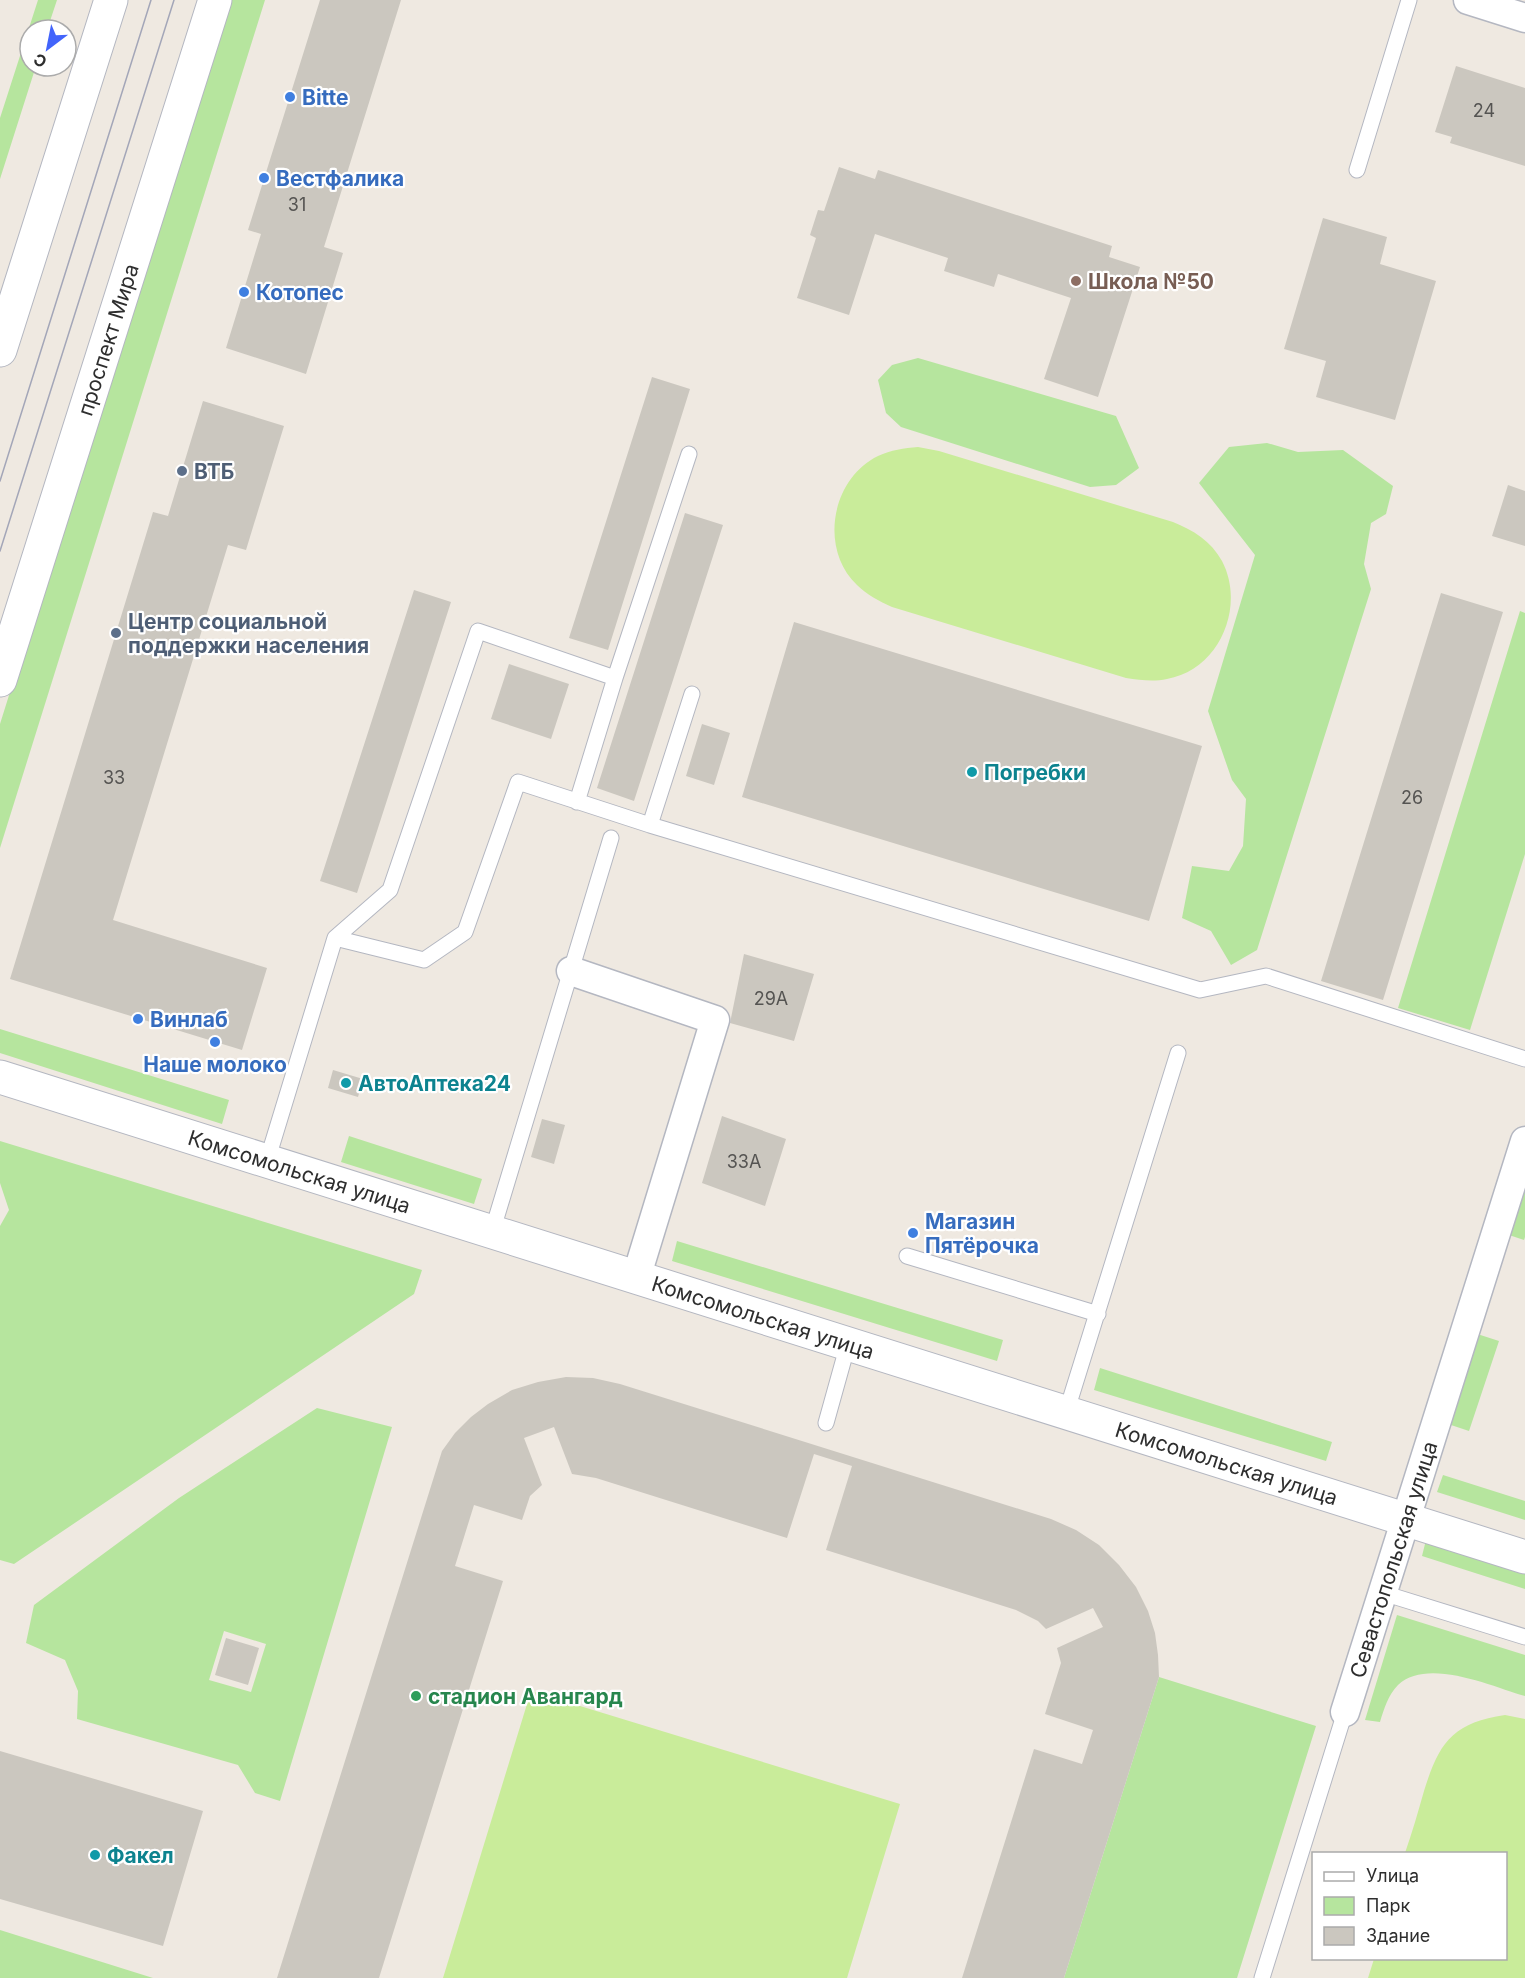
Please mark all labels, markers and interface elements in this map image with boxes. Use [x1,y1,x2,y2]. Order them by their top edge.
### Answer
north arrow [18,18,78,78]
text: С [30,49,50,72]
place label: Bitte [302,85,349,110]
marker: Bitte [283,90,297,104]
house number: 24 [1473,100,1495,121]
place label: Вестфалика [276,166,404,191]
marker: Вестфалика [257,171,271,185]
house number: 31 [288,194,306,215]
street label: проспект Мира [72,261,143,419]
place label: Школа №50 [1088,269,1214,294]
marker: Школа №50 [1069,274,1083,288]
place label: Котопес [256,280,344,305]
marker: Котопес [237,285,251,299]
place label: ВТБ [194,459,234,484]
marker: ВТБ [175,464,189,478]
place label: Центр социальной поддержки населения [128,609,369,658]
marker: Центр социальной поддержки населения [109,626,123,640]
place label: Погребки [984,760,1086,785]
marker: Погребки [965,765,979,779]
house number: 33 [103,767,125,788]
house number: 26 [1401,787,1423,808]
house number: 29А [754,988,788,1009]
place label: Винлаб [150,1007,228,1032]
marker: Винлаб [131,1012,145,1026]
marker: Наше молоко [208,1035,222,1049]
place label: Наше молоко [143,1052,287,1077]
place label: АвтоАптека24 [358,1071,511,1096]
marker: АвтоАптека24 [339,1076,353,1090]
street label: Комсомольская улица [185,1125,414,1218]
house number: 33А [727,1151,761,1172]
place label: Магазин Пятёрочка [925,1209,1039,1258]
marker: Магазин Пятёрочка [906,1226,920,1240]
street label: Комсомольская улица [649,1270,877,1364]
street label: Комсомольская улица [1112,1416,1341,1510]
street label: Севастопольская улица [1344,1438,1442,1681]
place label: стадион Авангард [428,1684,623,1709]
marker: стадион Авангард [409,1689,423,1703]
place label: Факел [107,1843,174,1868]
marker: Факел [88,1848,102,1862]
legend [1312,1852,1507,1960]
text: Улица [1366,1865,1419,1886]
text: Парк [1366,1895,1411,1916]
text: Здание [1366,1925,1430,1946]

